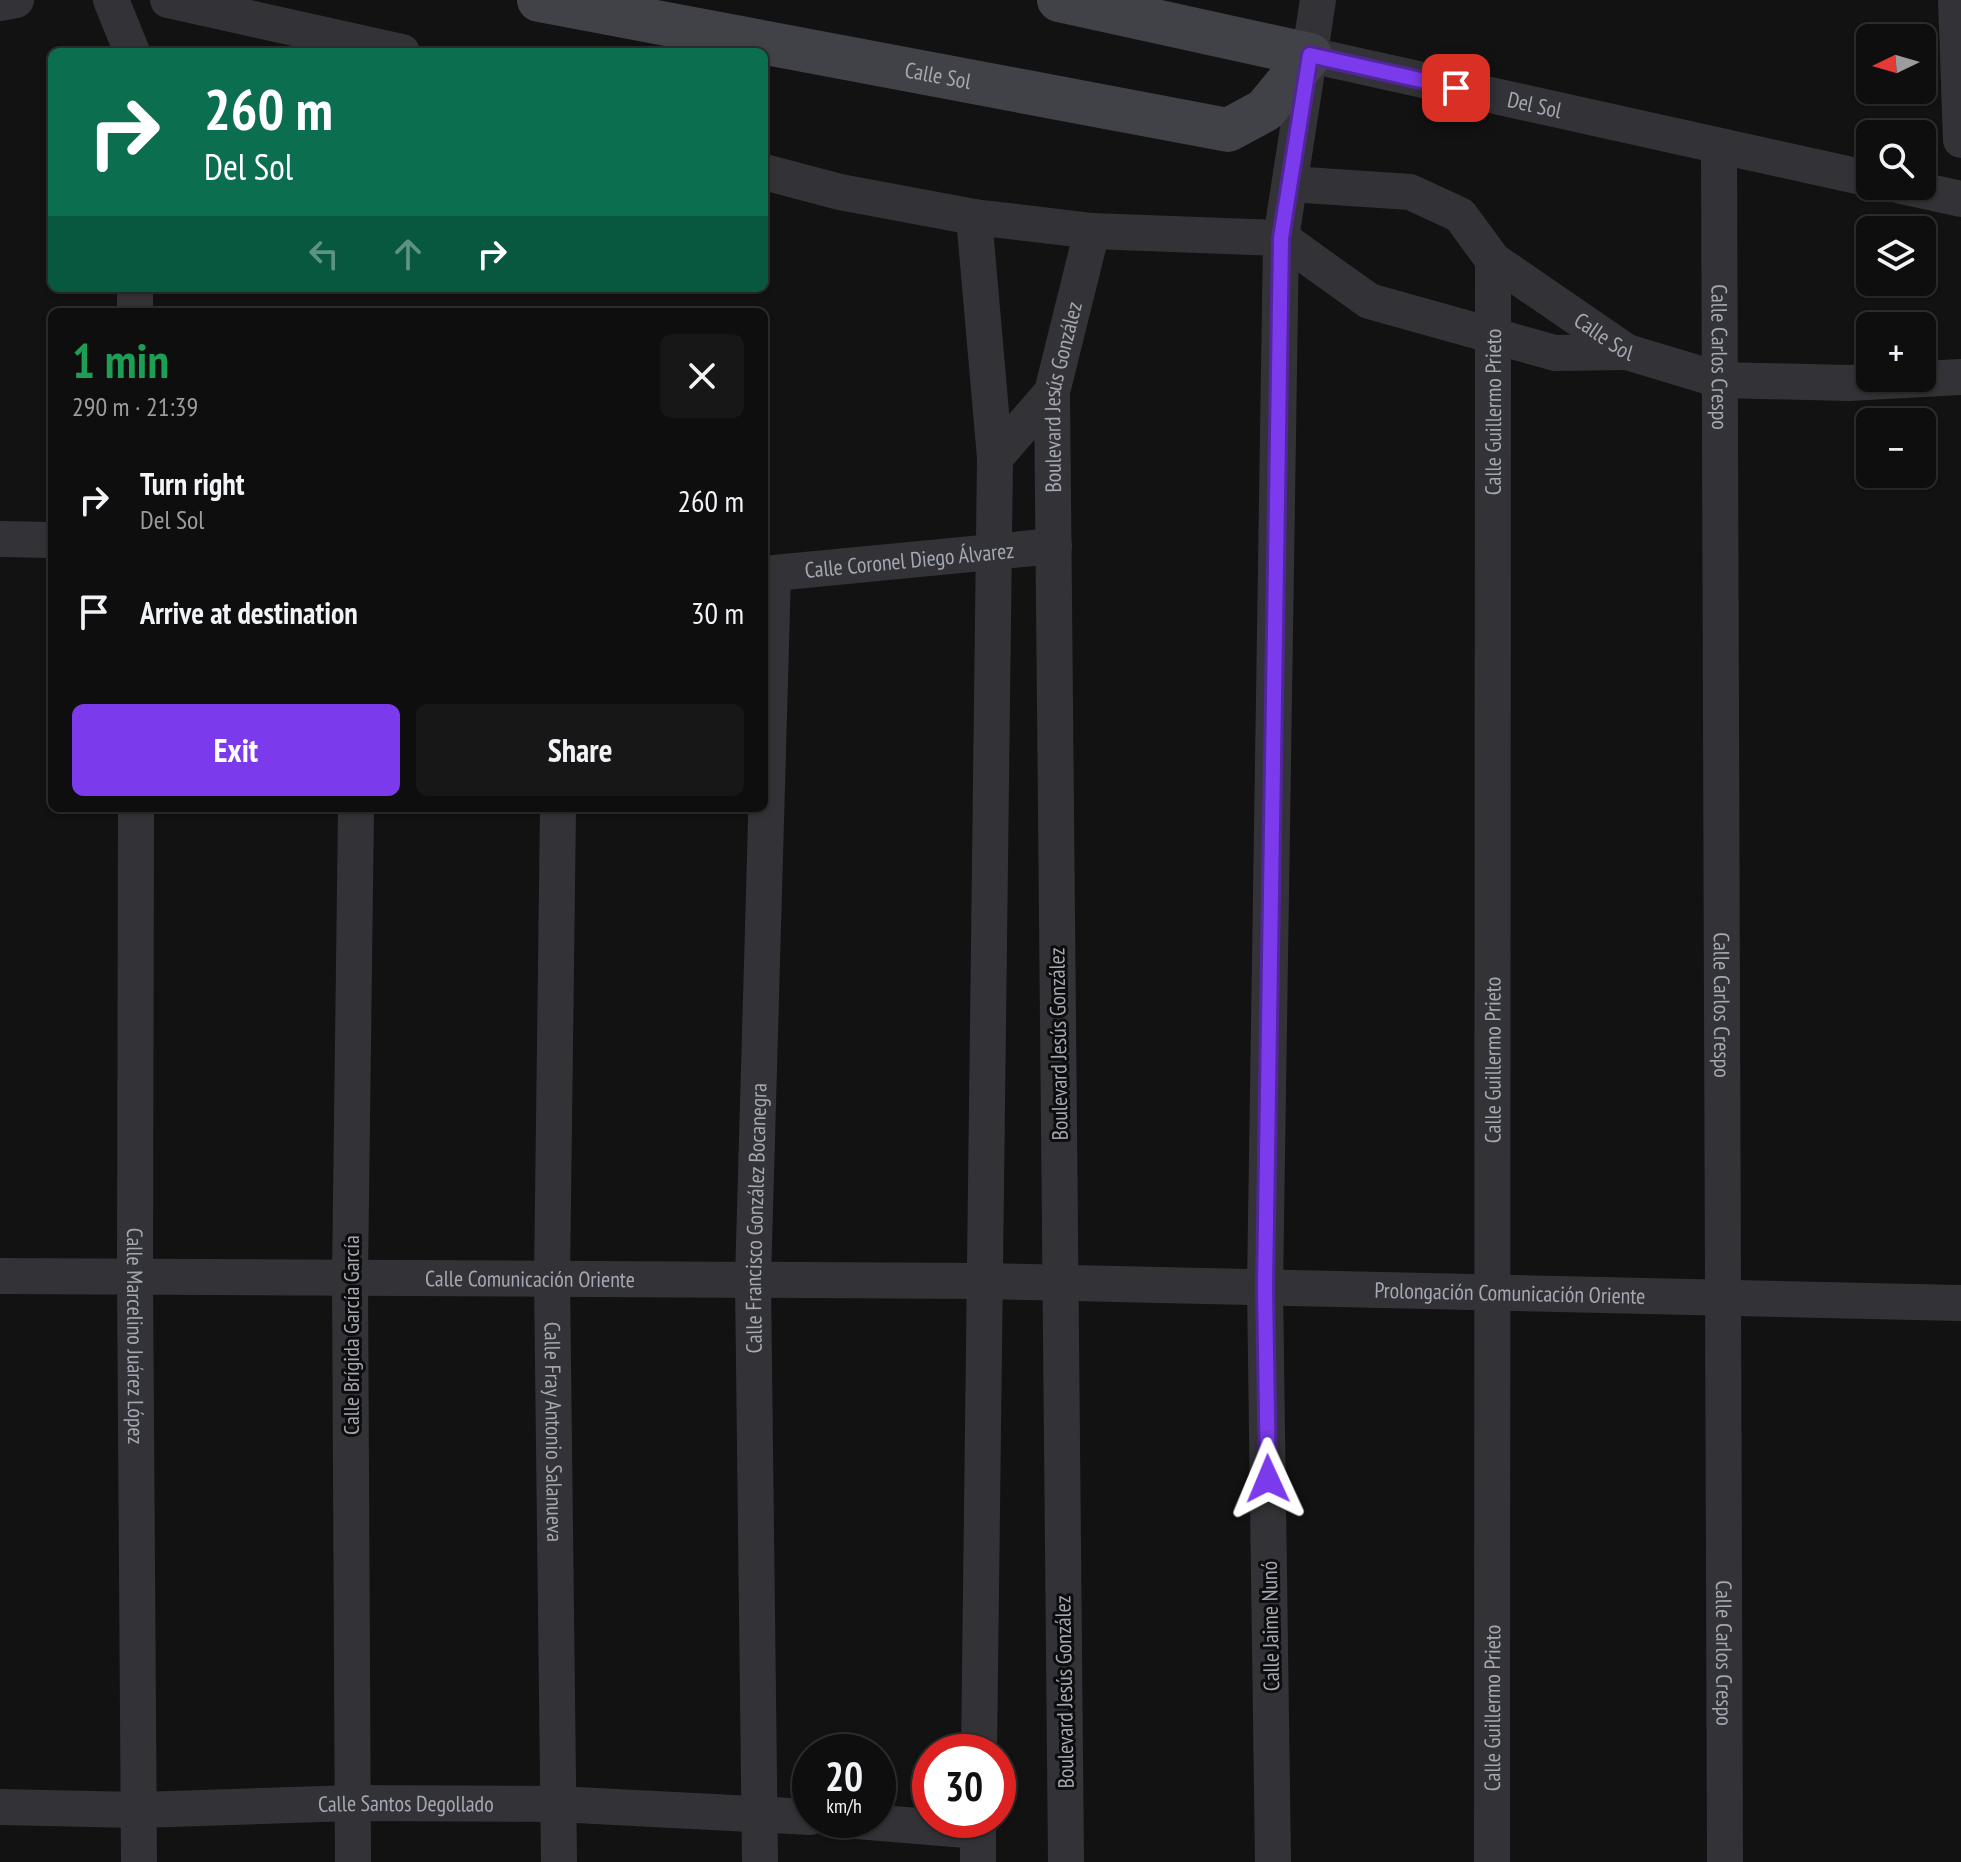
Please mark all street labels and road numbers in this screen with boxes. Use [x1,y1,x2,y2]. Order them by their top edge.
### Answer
street label: Calle Sol [903,55,974,95]
street label: Del Sol [1505,85,1565,124]
street label: Calle Carlos Crespo [1705,284,1734,430]
street label: Boulevard Jesús González [1038,299,1088,493]
street label: Calle Sol [1569,306,1637,367]
street label: Calle Guillermo Prieto [1479,329,1507,495]
street label: Calle Coronel Diego Álvarez [804,536,1015,584]
street label: Calle Carlos Crespo [1708,932,1736,1078]
street label: Boulevard Jesús González [1042,947,1074,1141]
street label: Calle Guillermo Prieto [1478,977,1507,1143]
street label: Calle Francisco González Bocanegra [739,1083,773,1353]
street label: Calle Marcelino Juárez López [121,1228,150,1445]
street label: Calle Brígida García García [337,1235,365,1435]
street label: Calle Comunicación Oriente [425,1264,635,1293]
street label: Prolongación Comunicación Oriente [1374,1276,1646,1310]
street label: Calle Fray Antonio Salanueva [539,1322,569,1542]
street label: Calle Jaime Nunó [1255,1561,1285,1691]
street label: Calle Carlos Crespo [1710,1580,1739,1726]
street label: Boulevard Jesús González [1048,1595,1080,1789]
street label: Calle Guillermo Prieto [1478,1625,1506,1791]
street label: Calle Santos Degollado [318,1789,494,1818]

